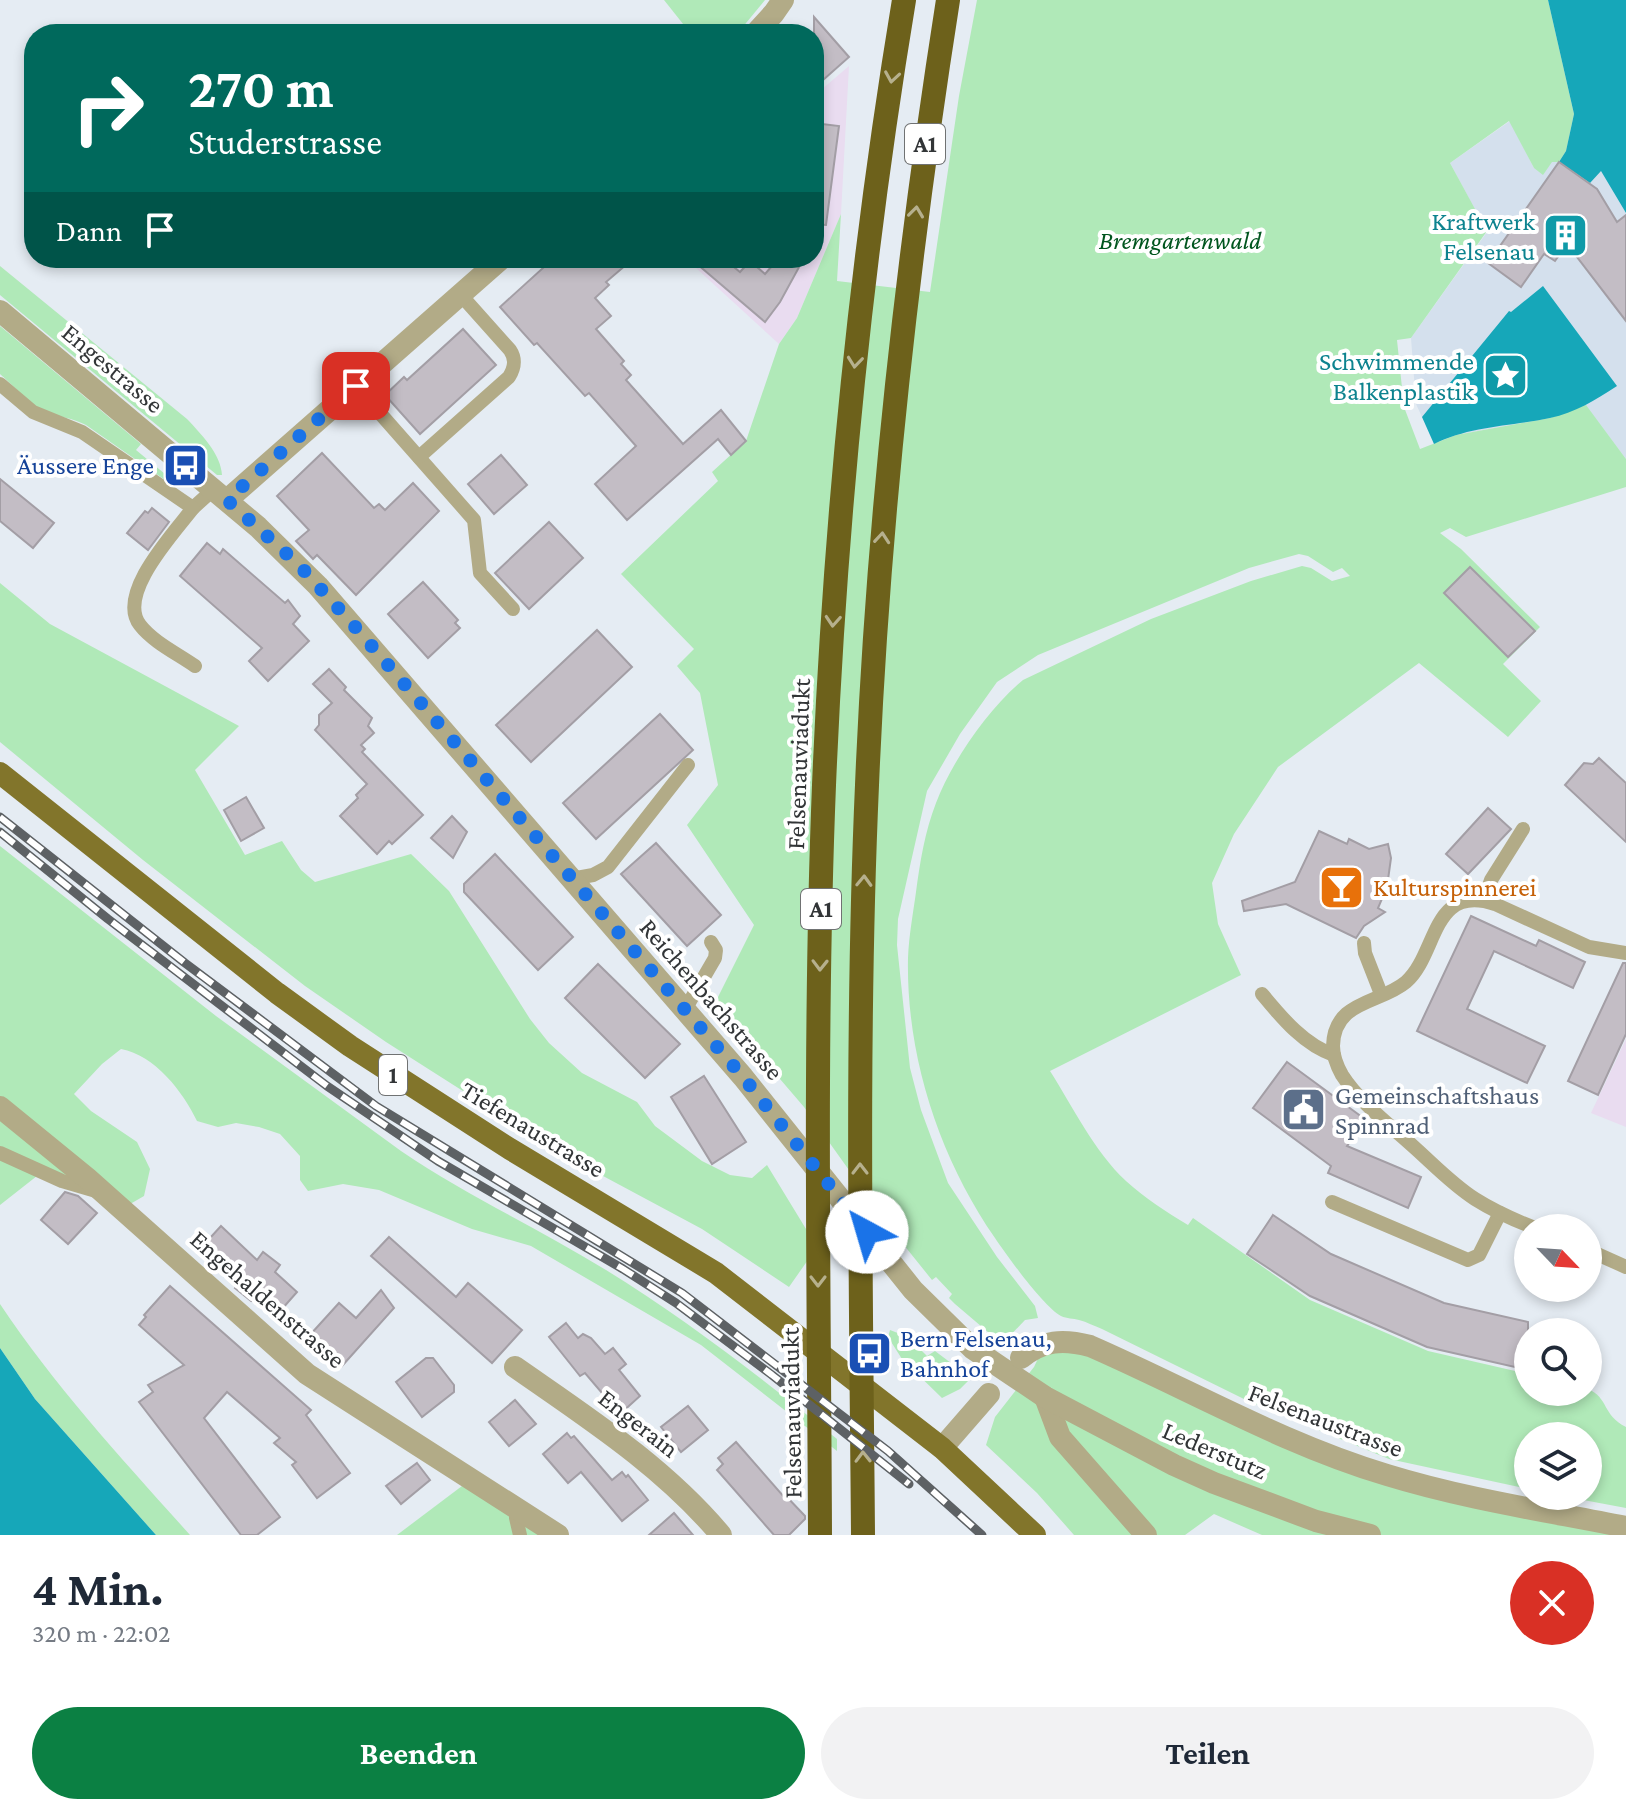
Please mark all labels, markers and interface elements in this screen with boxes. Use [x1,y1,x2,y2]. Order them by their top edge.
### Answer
icon: right [56,56,160,160]
text: 270 m [188,57,334,119]
one-way arrow [884,70,901,84]
text: Studerstrasse [188,122,382,162]
road number: A1 [905,124,945,164]
one-way arrow [907,205,924,219]
place label: Kraftwerk Felsenau [1431,207,1536,266]
icon: arrive [138,208,182,252]
building icon: Kraftwerk Felsenau [1542,212,1590,260]
text: Dann [56,214,122,247]
park label: Bremgartenwald [1099,226,1262,255]
street label: Engestrasse [56,318,169,419]
place label: Schwimmende Balkenplastik [1319,347,1475,406]
pin [322,352,390,420]
place icon: Schwimmende Balkenplastik [1481,352,1529,400]
one-way arrow [847,356,864,369]
icon: arrive [334,364,378,408]
bus stop icon: Äussere Enge [161,441,209,489]
place label: Äussere Enge [17,451,154,480]
one-way arrow [873,531,890,544]
one-way arrow [825,615,842,628]
street label: Felsenauviadukt [781,678,816,850]
bar icon: Kulturspinnerei [1318,863,1366,911]
place label: Kulturspinnerei [1373,873,1537,902]
one-way arrow [855,874,873,887]
road number: A1 [801,889,841,929]
street label: Reichenbachstrasse [634,913,789,1086]
one-way arrow [811,959,829,972]
road number: 1 [379,1055,407,1095]
street label: Tiefenaustrasse [456,1075,610,1184]
place label: Gemeinschaftshaus Spinnrad [1335,1081,1539,1140]
public building icon: Gemeinschaftshaus Spinnrad [1280,1086,1328,1134]
one-way arrow [851,1162,869,1175]
position arrow [825,1190,909,1274]
north arrow [1514,1214,1602,1302]
map controls [1514,1214,1602,1510]
street label: Engehaldenstrasse [184,1224,351,1374]
one-way arrow [809,1275,827,1288]
button: search [1514,1318,1602,1406]
place label: Bern Felsenau, Bahnhof [900,1324,1052,1383]
street label: Felsenauviadukt [776,1327,807,1499]
bus stop icon: Bern Felsenau, Bahnhof [845,1329,893,1377]
street label: Felsenaustrasse [1244,1378,1407,1463]
street label: Engerain [593,1383,684,1464]
street label: Lederstutz [1158,1415,1271,1485]
button: layers [1514,1422,1602,1510]
one-way arrow [854,1450,871,1463]
button: close [1510,1561,1594,1645]
text: 4 Min. [32,1562,164,1615]
text: 320 m · 22:02 [32,1619,171,1648]
button: Beenden [32,1707,805,1799]
button: Teilen [821,1707,1594,1799]

